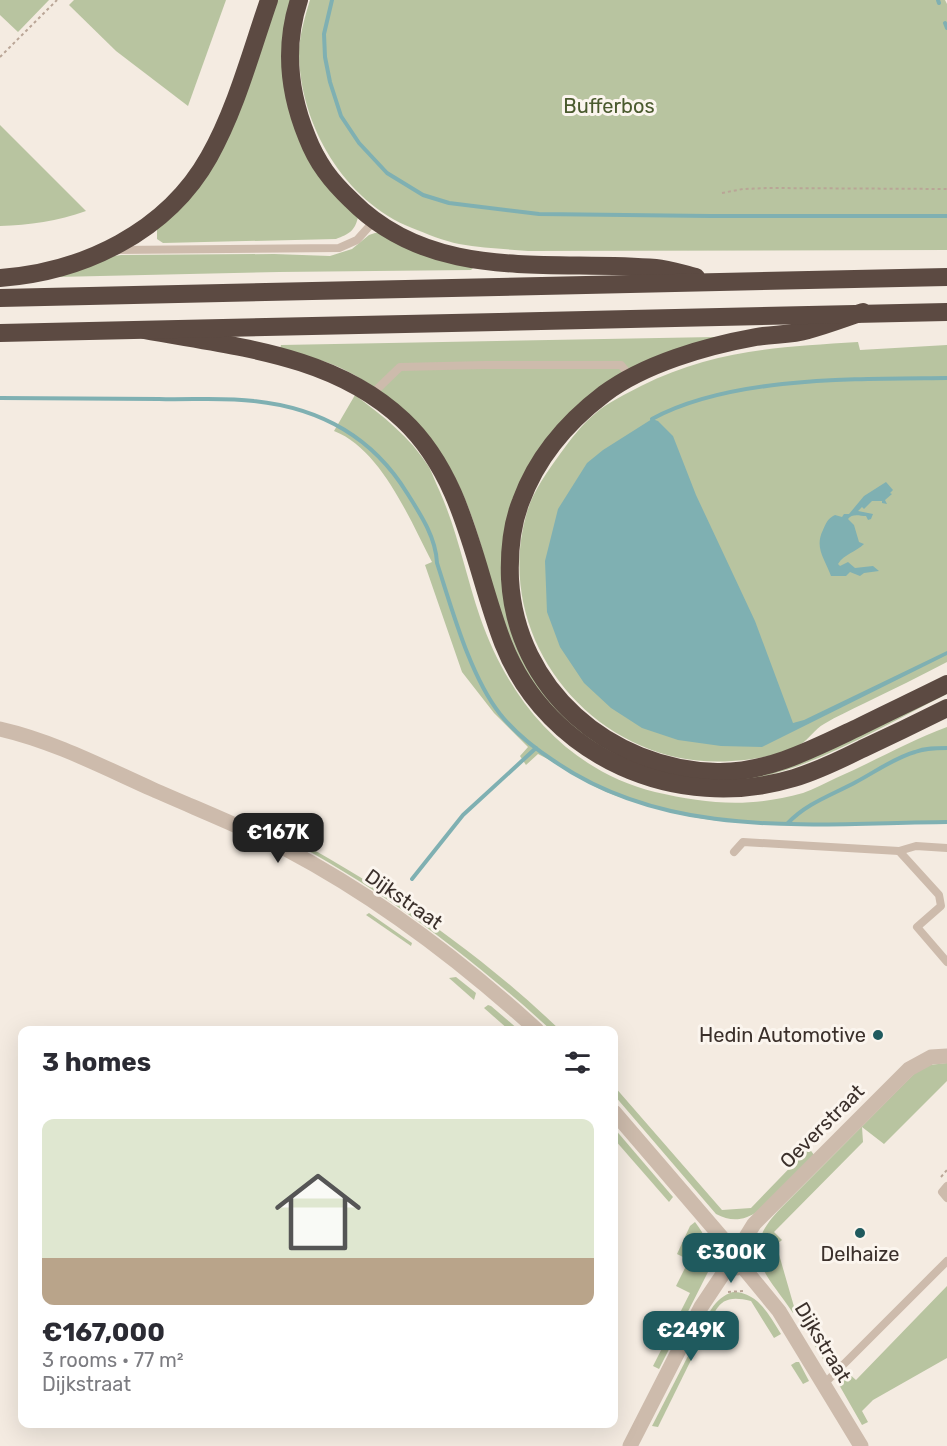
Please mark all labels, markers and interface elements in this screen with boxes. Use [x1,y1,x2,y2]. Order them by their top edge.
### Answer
park label: Bufferbos [563,94,655,118]
pin: €167K [236,813,320,864]
text: €167K [247,820,309,844]
street label: Dijkstraat [361,864,448,934]
place label: Hedin Automotive [699,1023,866,1047]
marker: Hedin Automotive [871,1028,885,1042]
icon: filters [561,1046,594,1079]
text: 3 homes [42,1047,151,1078]
street label: Oeverstraat [775,1079,869,1173]
icon: home [264,1158,372,1266]
marker: Delhaize [853,1226,867,1240]
pin: €300K [689,1233,773,1284]
text: €300K [696,1240,766,1264]
place label: Delhaize [820,1242,900,1266]
street label: Dijkstraat [790,1298,856,1387]
pin: €249K [649,1311,733,1362]
text: €167,000 [42,1317,165,1348]
text: €249K [657,1318,725,1342]
text: 3 rooms · 77 m² [42,1348,184,1372]
text: Dijkstraat [42,1372,131,1396]

